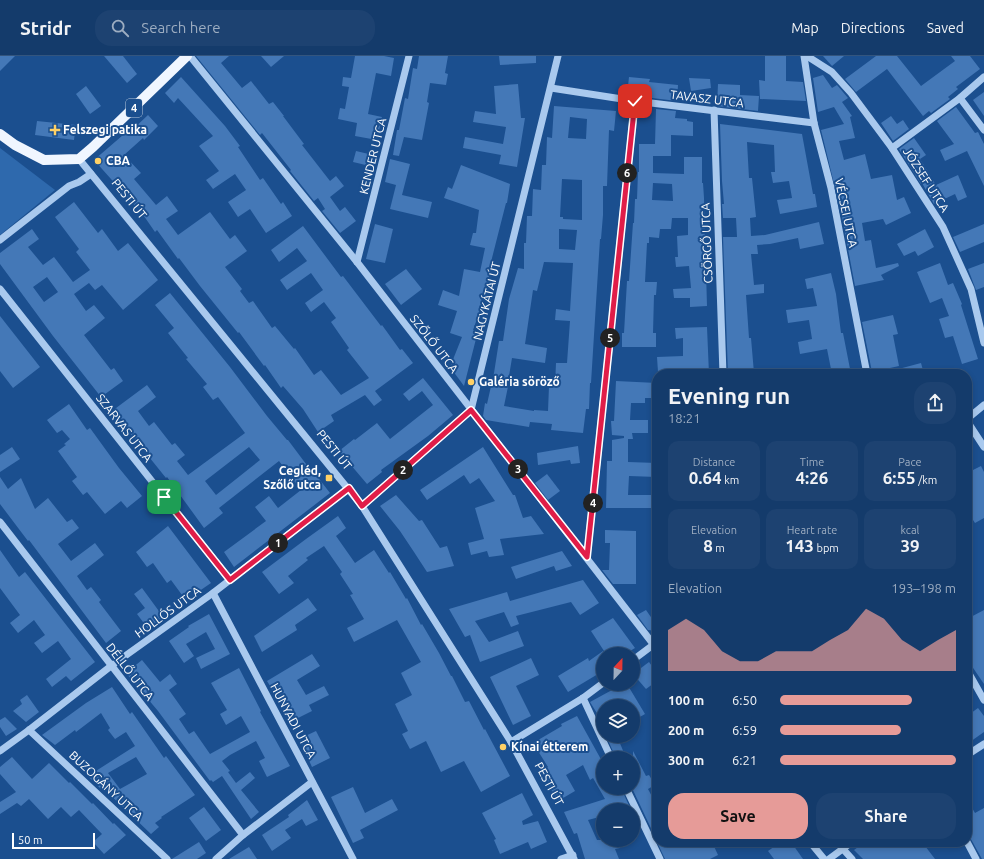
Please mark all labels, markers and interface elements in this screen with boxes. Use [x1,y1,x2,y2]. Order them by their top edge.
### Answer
search box [95,10,375,46]
text: Stridr [20,17,71,39]
icon: search [109,17,131,39]
text: Search here [141,19,221,36]
text: Map [791,20,819,36]
text: Directions [841,20,905,36]
text: Saved [927,20,964,36]
pin [618,84,652,118]
street label: TAVASZ UTCA [669,88,745,109]
icon: check [624,90,646,112]
road number: 4 [126,99,142,117]
street label: KENDER UTCA [357,116,388,195]
place label: Felszegi patika [63,123,147,136]
marker: Felszegi patika [50,125,60,135]
street label: JÓZSEF UTCA [901,145,952,215]
place label: CBA [106,154,131,167]
marker: CBA [93,156,103,166]
pin: 6 [617,163,637,183]
text: 6 [624,167,630,179]
street label: PESTI ÚT [109,176,150,221]
street label: VÉCSEI UTCA [833,177,860,249]
street label: CSÖRGŐ UTCA [699,202,714,284]
street label: NAGYKÁTAI ÚT [470,260,503,341]
street label: SZŐLŐ UTCA [408,312,461,375]
pin: 5 [600,328,620,348]
text: 5 [607,332,613,344]
place label: Galéria söröző [479,375,560,388]
marker: Galéria söröző [466,377,476,387]
button: share [914,382,956,424]
text: Evening run [668,383,790,408]
street label: SZARVAS UTCA [94,391,155,464]
text: 18:21 [668,411,701,425]
street label: PESTI ÚT [314,427,355,472]
text: Distance [693,456,735,468]
text: Time [800,456,824,468]
text: Pace [898,456,922,468]
pin: 3 [508,459,528,479]
pin: 2 [393,460,413,480]
text: 3 [515,463,521,475]
place label: Cegléd, Szőlő utca [263,464,321,491]
text: 2 [400,464,406,476]
text: 0.64 [689,468,722,487]
text: 4:26 [796,468,828,487]
text: 6:55 [883,468,916,487]
marker: Cegléd, Szőlő utca [324,473,334,483]
text: km [722,474,739,486]
text: /km [916,474,937,486]
pin [147,480,181,514]
icon: arrive [153,486,175,508]
pin: 4 [583,493,603,513]
text: 4 [590,497,596,509]
text: Elevation [691,524,737,536]
text: Heart rate [787,524,837,536]
text: kcal [901,524,920,536]
pin: 1 [268,533,288,553]
text: 8 [703,536,713,555]
text: 143 [785,536,814,555]
text: 39 [900,536,920,555]
text: 1 [275,537,281,549]
text: m [713,542,725,554]
text: bpm [814,542,839,554]
text: Elevation [668,581,722,595]
text: 193–198 m [891,581,956,595]
street label: HOLLÓS UTCA [132,583,203,640]
street label: DÉLLŐ UTCA [104,640,157,703]
north arrow [596,647,640,691]
map controls [596,647,640,847]
street label: HUNYADI UTCA [268,681,319,761]
text: 100 m [668,693,704,707]
text: 6:50 [732,693,757,707]
button: layers [596,699,640,743]
text: 200 m [668,723,704,737]
text: 6:59 [732,723,757,737]
place label: Kínai étterem [511,740,588,753]
marker: Kínai étterem [498,742,508,752]
street label: BUZOGÁNY UTCA [67,748,146,823]
button: + [596,751,640,795]
text: 300 m [668,753,704,767]
text: 6:21 [732,753,757,767]
street label: PESTI ÚT [533,760,566,808]
button: Save [668,793,808,839]
button: Share [816,793,956,839]
button: − [596,803,640,847]
scale bar [12,831,95,850]
text: 50 m [18,834,42,846]

